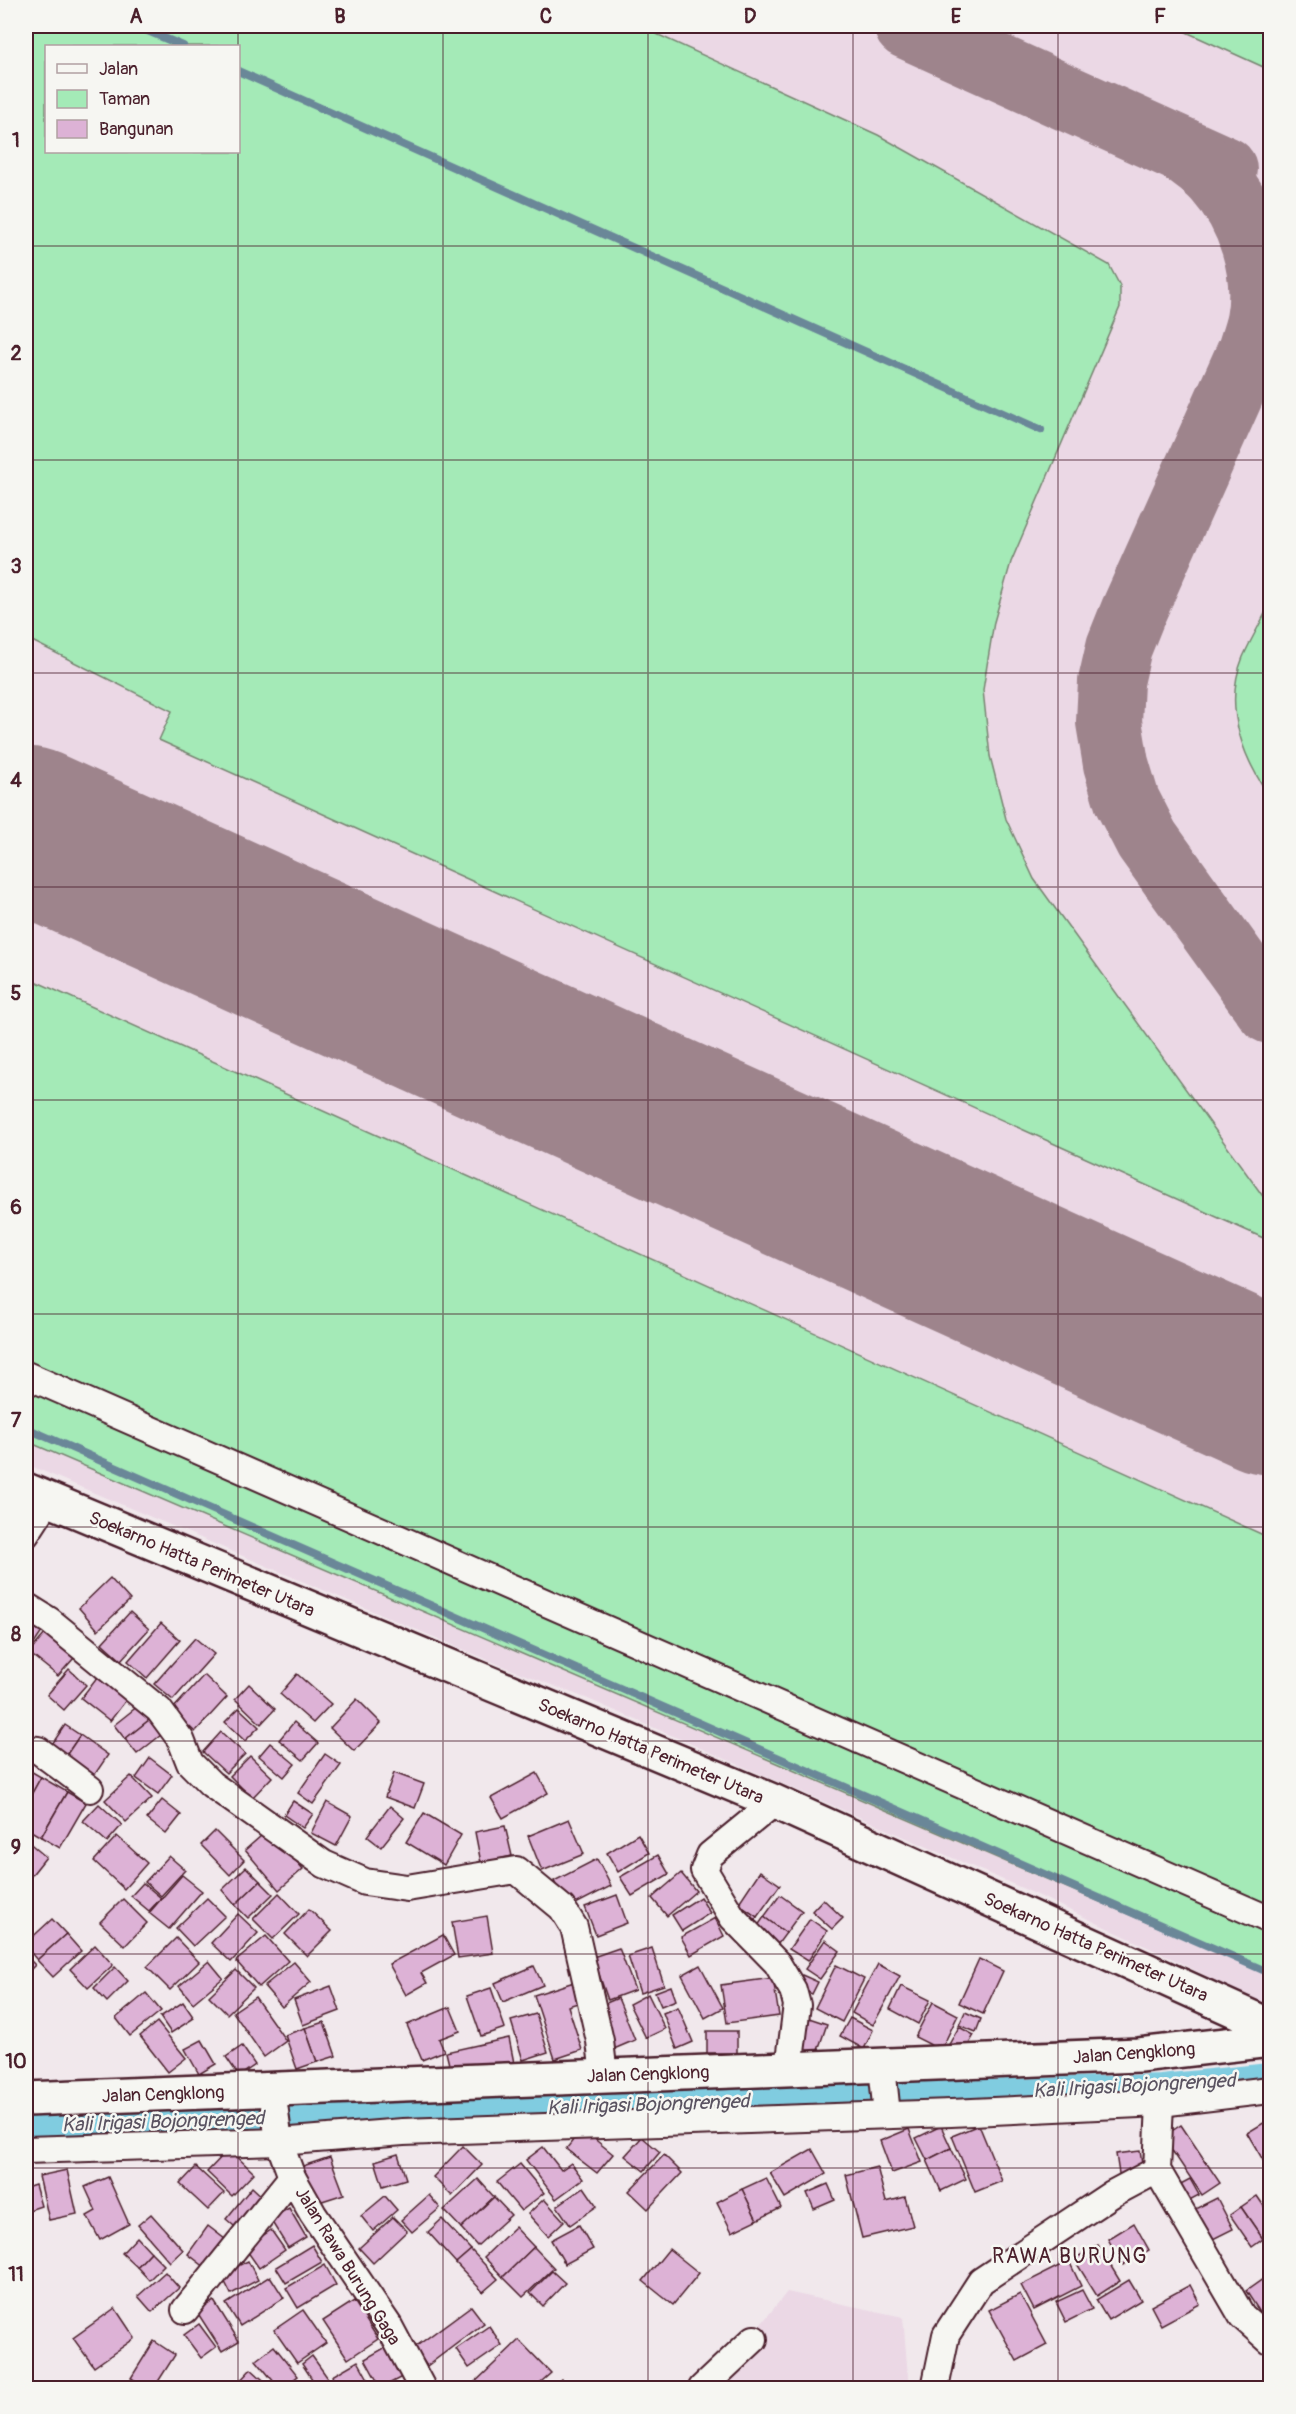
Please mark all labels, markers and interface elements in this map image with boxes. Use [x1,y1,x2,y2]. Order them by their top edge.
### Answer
text: A [130,4,143,29]
text: B [334,4,346,29]
text: C [540,4,552,29]
text: D [744,4,757,29]
text: E [951,4,962,29]
text: F [1154,4,1166,29]
legend [45,45,240,153]
text: Jalan [99,58,138,81]
text: Taman [99,88,150,111]
text: Bangunan [99,118,174,141]
text: 1 [12,128,20,153]
text: 2 [10,341,22,366]
text: 3 [10,554,22,579]
text: 4 [10,768,22,793]
text: 5 [11,981,22,1006]
text: 6 [10,1195,22,1220]
text: 7 [11,1408,22,1433]
street label: Soekarno Hatta Perimeter Utara [85,1506,318,1623]
text: 8 [11,1622,21,1647]
street label: Soekarno Hatta Perimeter Utara [534,1693,767,1810]
text: 9 [11,1835,21,1860]
street label: Soekarno Hatta Perimeter Utara [980,1888,1212,2007]
street label: Jalan Cengklong [1072,2038,1196,2069]
text: 10 [5,2049,27,2074]
street label: Jalan Cengklong [586,2061,710,2088]
water label: Kali Irigasi Bojongrenged [1032,2068,1238,2103]
street label: Jalan Cengklong [101,2081,225,2108]
water label: Kali Irigasi Bojongrenged [546,2088,752,2121]
water label: Kali Irigasi Bojongrenged [61,2105,267,2138]
street label: Jalan Rawa Burung Gaga [290,2183,406,2350]
district label: RAWA BURUNG [992,2243,1148,2270]
text: 11 [8,2262,24,2287]

